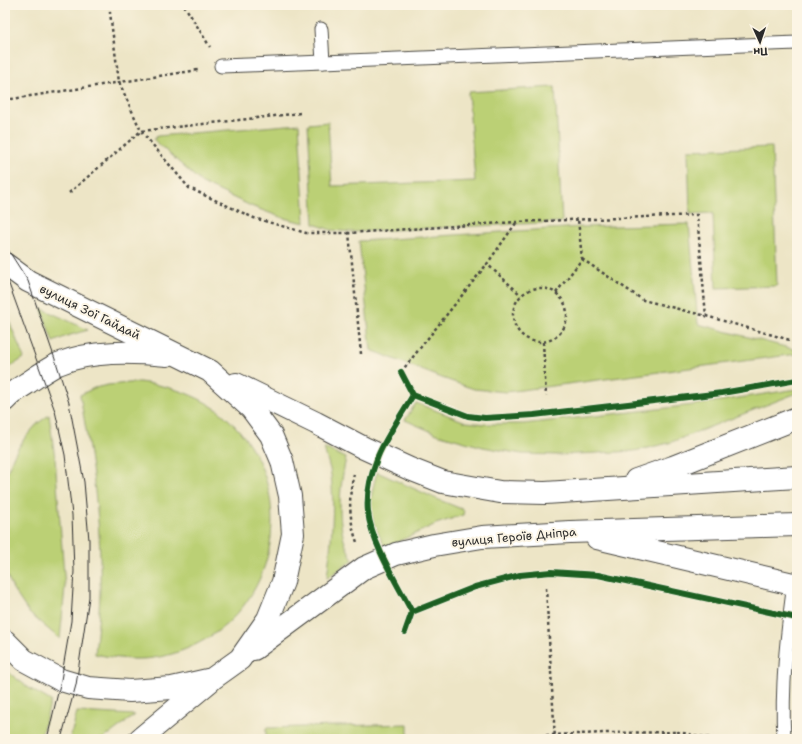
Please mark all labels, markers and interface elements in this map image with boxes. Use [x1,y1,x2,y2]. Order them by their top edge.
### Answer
north arrow [740,22,780,62]
text: Пн [753,44,768,59]
street label: вулиця Зої Гайдай [37,281,143,343]
street label: вулиця Героїв Дніпра [451,524,578,550]

